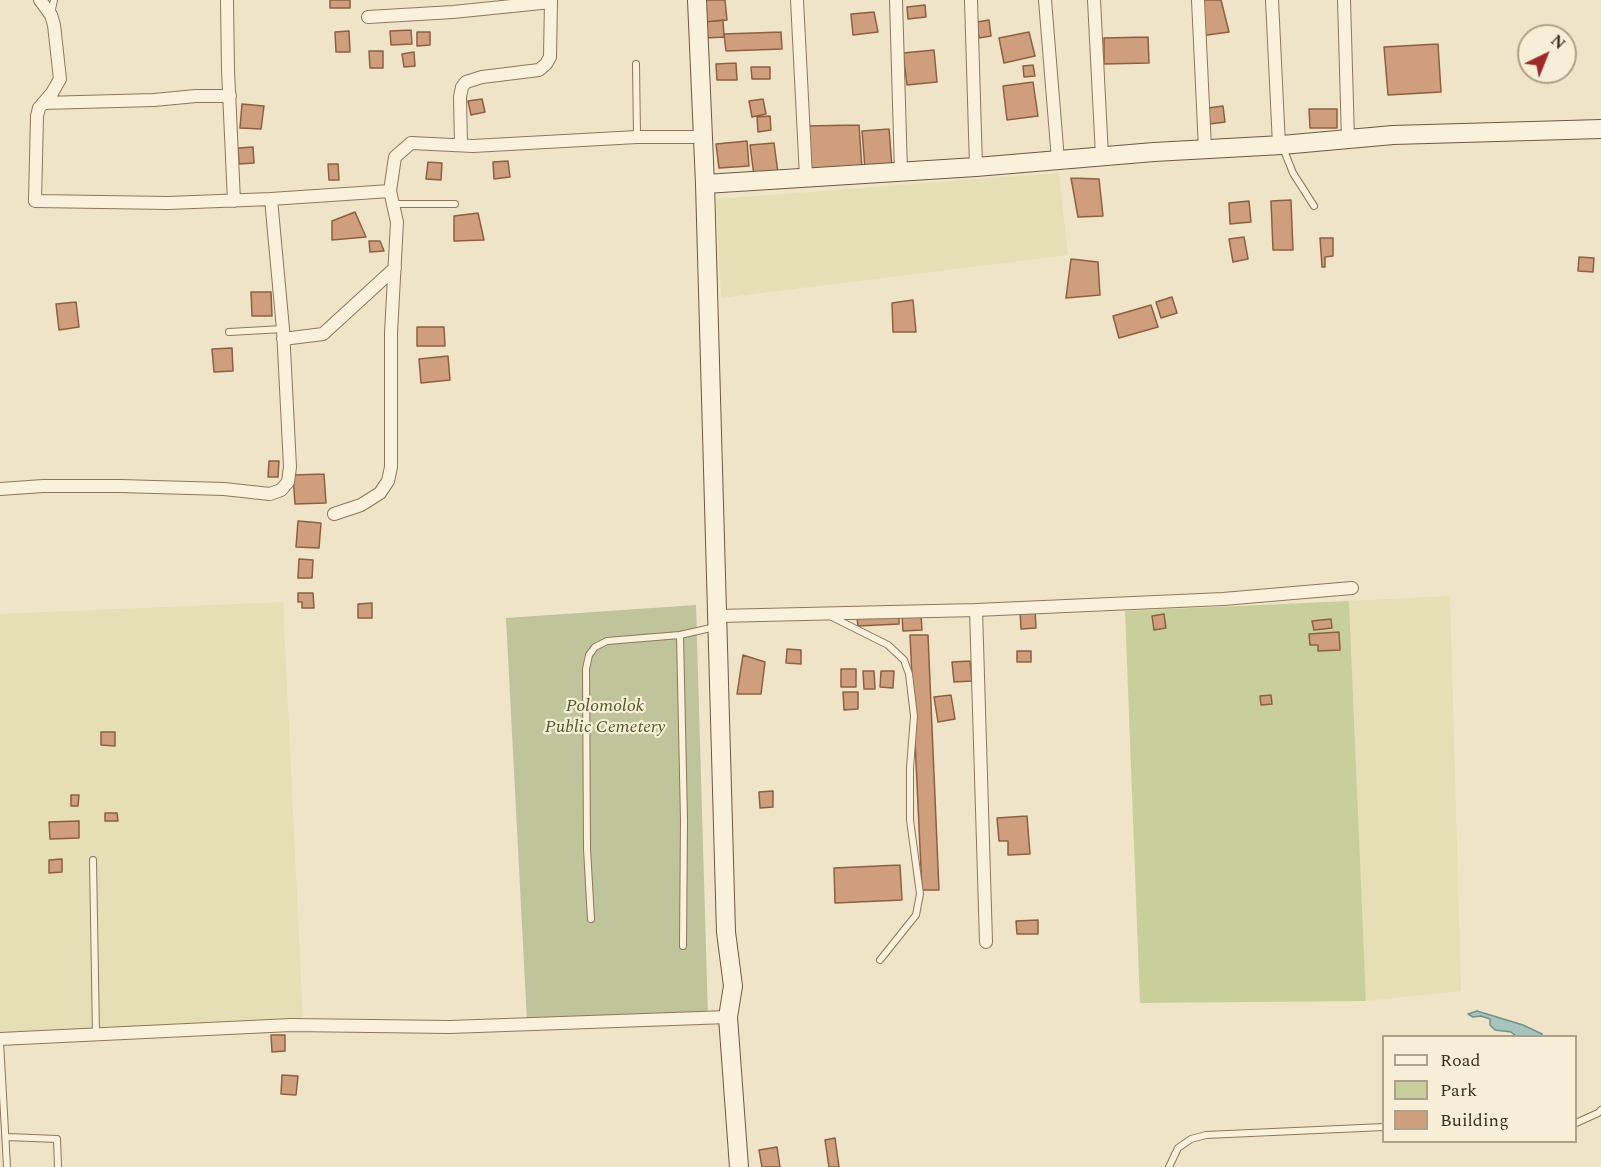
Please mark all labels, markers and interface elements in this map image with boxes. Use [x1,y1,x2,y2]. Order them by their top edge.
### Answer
north arrow [1517,24,1577,84]
text: N [1545,29,1571,56]
park label: Polomolok Public Cemetery [545,696,665,738]
legend [1382,1035,1577,1143]
text: Road [1440,1047,1481,1074]
text: Park [1440,1077,1477,1104]
text: Building [1440,1107,1509,1134]

